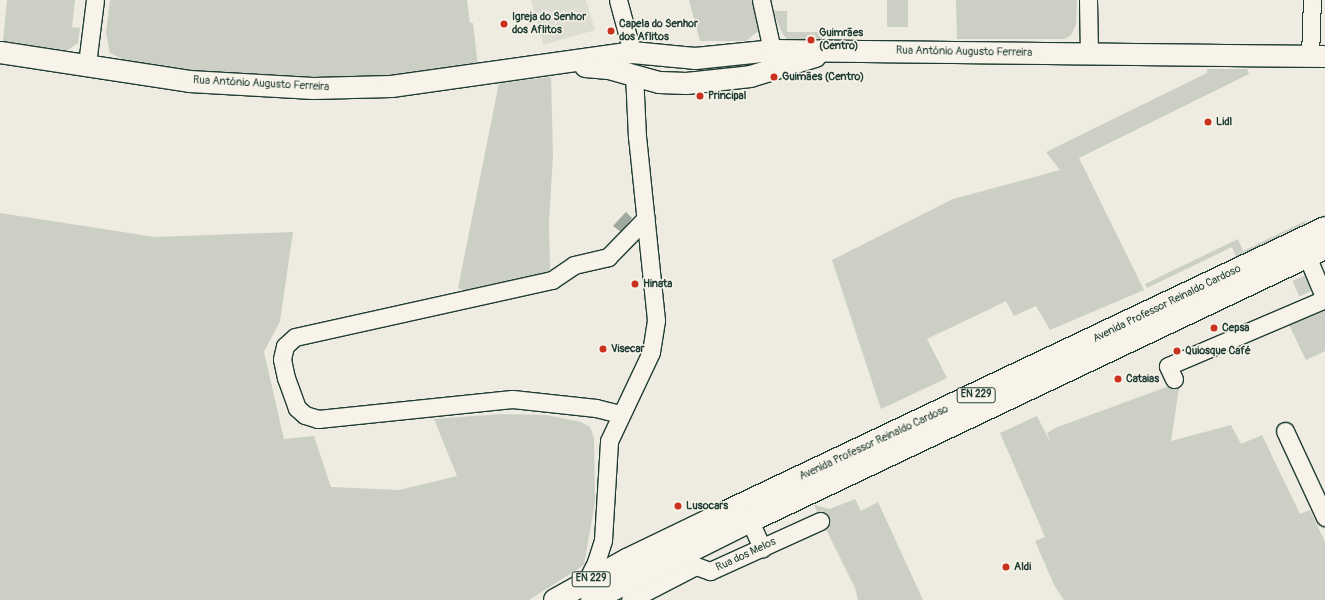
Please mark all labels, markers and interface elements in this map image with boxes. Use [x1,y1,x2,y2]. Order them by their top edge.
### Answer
place label: Igreja do Senhor dos Aflitos [512,11,586,37]
place label: Capela do Senhor dos Aflitos [619,18,698,44]
marker: Igreja do Senhor dos Aflitos [499,19,509,29]
marker: Capela do Senhor dos Aflitos [606,26,616,36]
place label: Guimrães (Centro) [819,27,863,53]
marker: Guimrães (Centro) [806,35,816,45]
street label: Rua António Augusto Ferreira [896,44,1032,60]
place label: Guimães (Centro) [782,70,864,84]
marker: Guimães (Centro) [769,72,779,82]
street label: Rua António Augusto Ferreira [193,74,329,94]
place label: Principal [708,89,746,103]
marker: Principal [695,91,705,101]
place label: Lidl [1216,115,1232,129]
marker: Lidl [1203,117,1213,127]
street label: Avenida Professor Reinaldo Cardoso [1091,262,1243,346]
place label: Hinata [643,277,672,291]
marker: Hinata [630,279,640,289]
place label: Cepsa [1222,321,1249,335]
marker: Cepsa [1209,323,1219,333]
place label: Visecar [611,342,645,356]
marker: Visecar [598,344,608,354]
place label: Quiosque Café [1185,344,1251,358]
marker: Quiosque Café [1172,346,1182,356]
place label: Cataias [1126,372,1159,386]
marker: Cataias [1113,374,1123,384]
road number: EN 229 [956,387,996,403]
street label: Avenida Professor Reinaldo Cardoso [797,403,951,483]
place label: Lusocars [686,499,728,513]
marker: Lusocars [673,501,683,511]
street label: Rua dos Melos [714,535,778,575]
place label: Aldi [1014,560,1031,574]
marker: Aldi [1001,562,1011,572]
road number: EN 229 [571,571,611,587]

